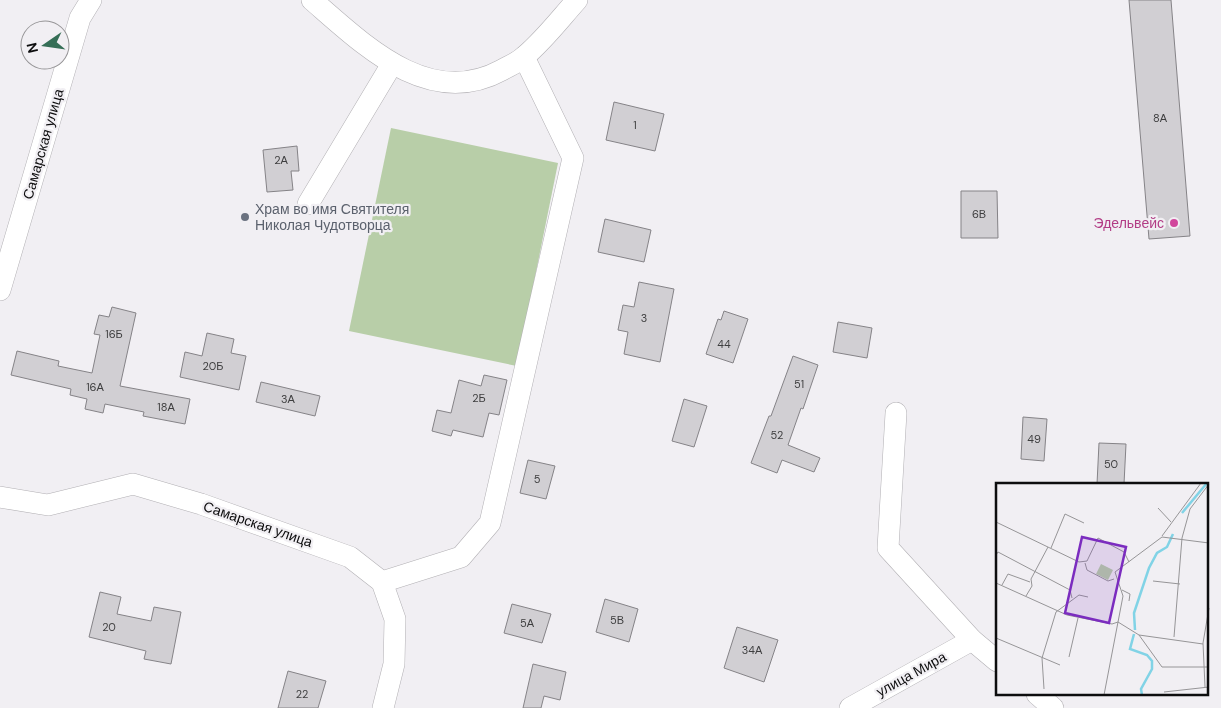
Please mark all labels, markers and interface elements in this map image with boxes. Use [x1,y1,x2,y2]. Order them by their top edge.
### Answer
north arrow [20,20,70,70]
text: N [22,41,42,55]
street label: Самарская улица [19,86,67,201]
house number: 8А [1153,111,1168,125]
house number: 1 [633,118,637,132]
house number: 2А [274,153,288,167]
place label: Храм во имя Святителя Николая Чудотворца [255,200,409,234]
house number: 6В [972,207,986,221]
marker: Храм во имя Святителя Николая Чудотворца [239,211,251,223]
place label: Эдельвейс [1094,214,1164,232]
marker: Эдельвейс [1168,217,1180,229]
house number: 3 [641,311,647,325]
house number: 16Б [105,327,123,341]
house number: 44 [717,337,731,351]
house number: 20Б [203,359,223,373]
house number: 51 [794,377,804,391]
house number: 16А [86,380,104,394]
house number: 2Б [472,391,486,405]
house number: 3А [281,392,296,406]
house number: 18А [157,400,175,414]
house number: 52 [771,428,783,442]
house number: 49 [1027,432,1041,446]
house number: 50 [1104,457,1118,471]
house number: 5 [534,472,541,486]
inset map [996,483,1208,696]
street label: Самарская улица [201,497,315,551]
house number: 5В [610,613,624,627]
house number: 5А [520,616,535,630]
house number: 20 [102,620,116,634]
house number: 34А [742,643,763,657]
street label: улица Мира [873,647,949,701]
house number: 22 [296,687,308,701]

